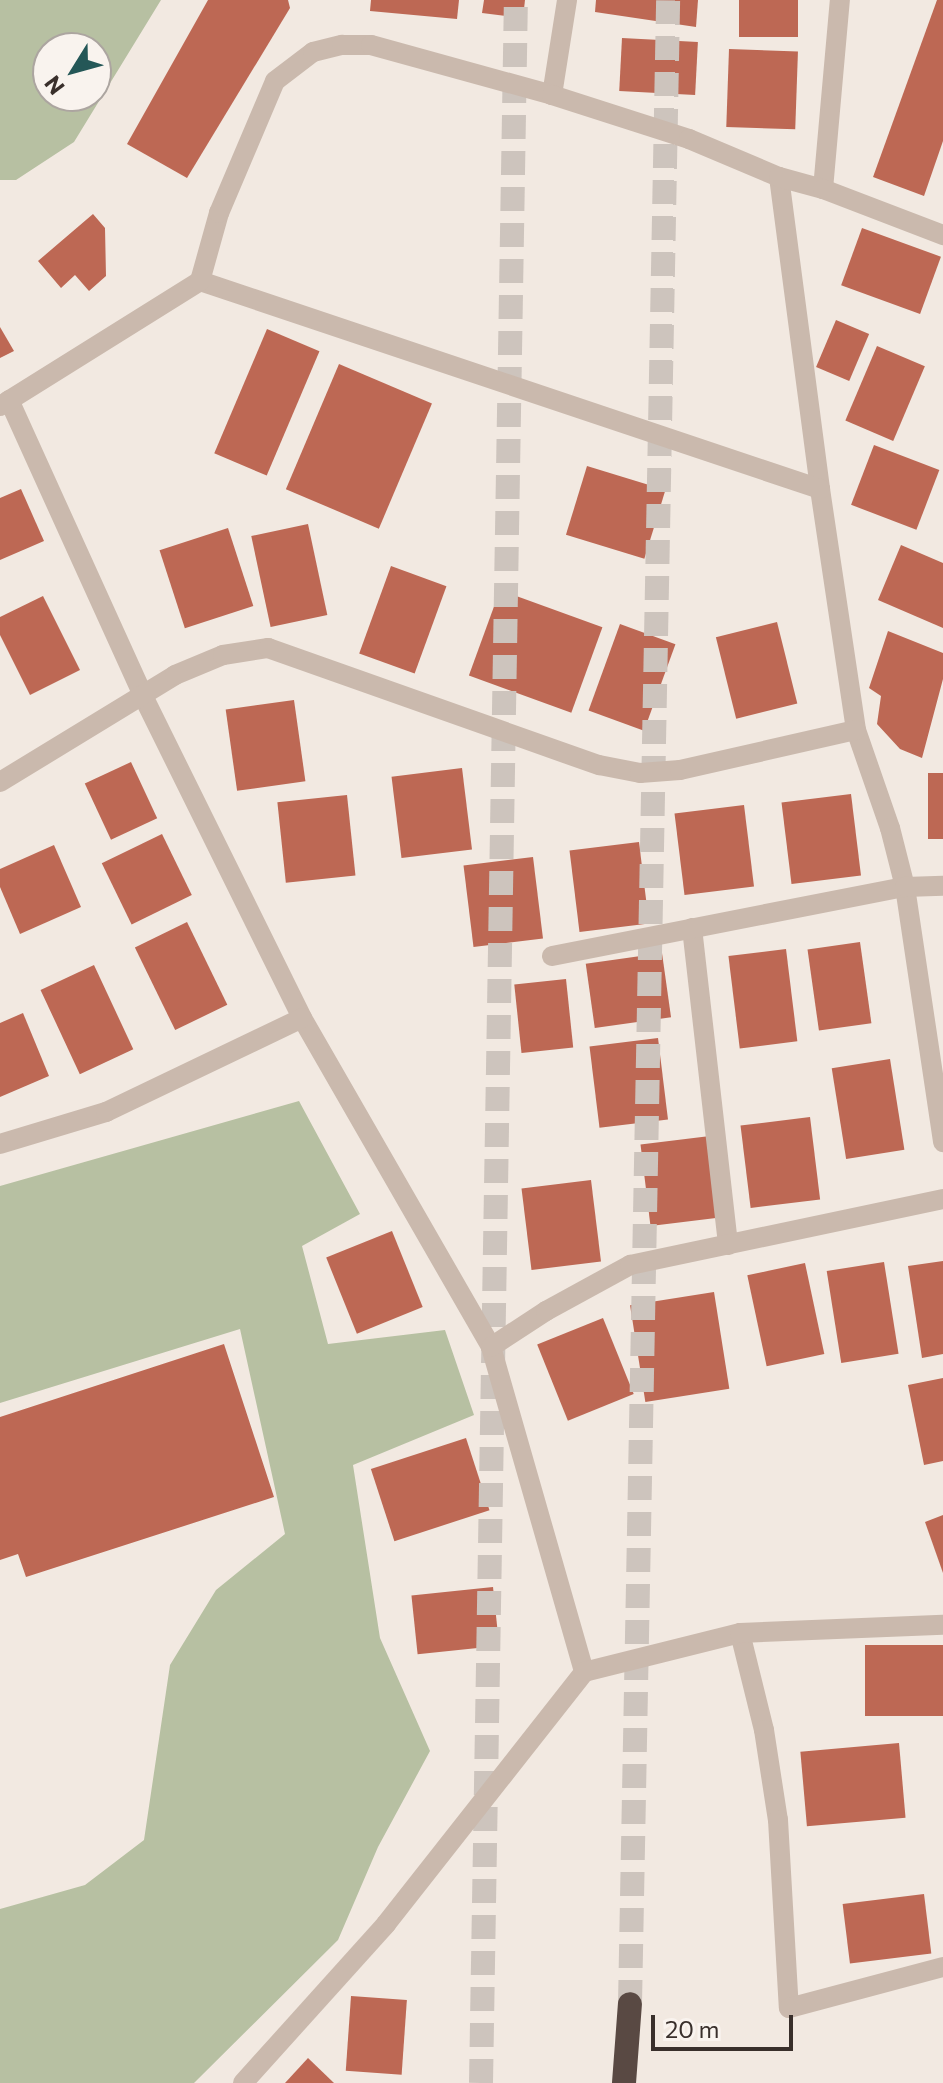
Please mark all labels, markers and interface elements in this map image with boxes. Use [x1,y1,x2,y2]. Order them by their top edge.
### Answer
north arrow [32,32,112,112]
text: N [38,71,70,100]
scale bar [655,1999,797,2049]
text: 20 m [665,2014,719,2043]

